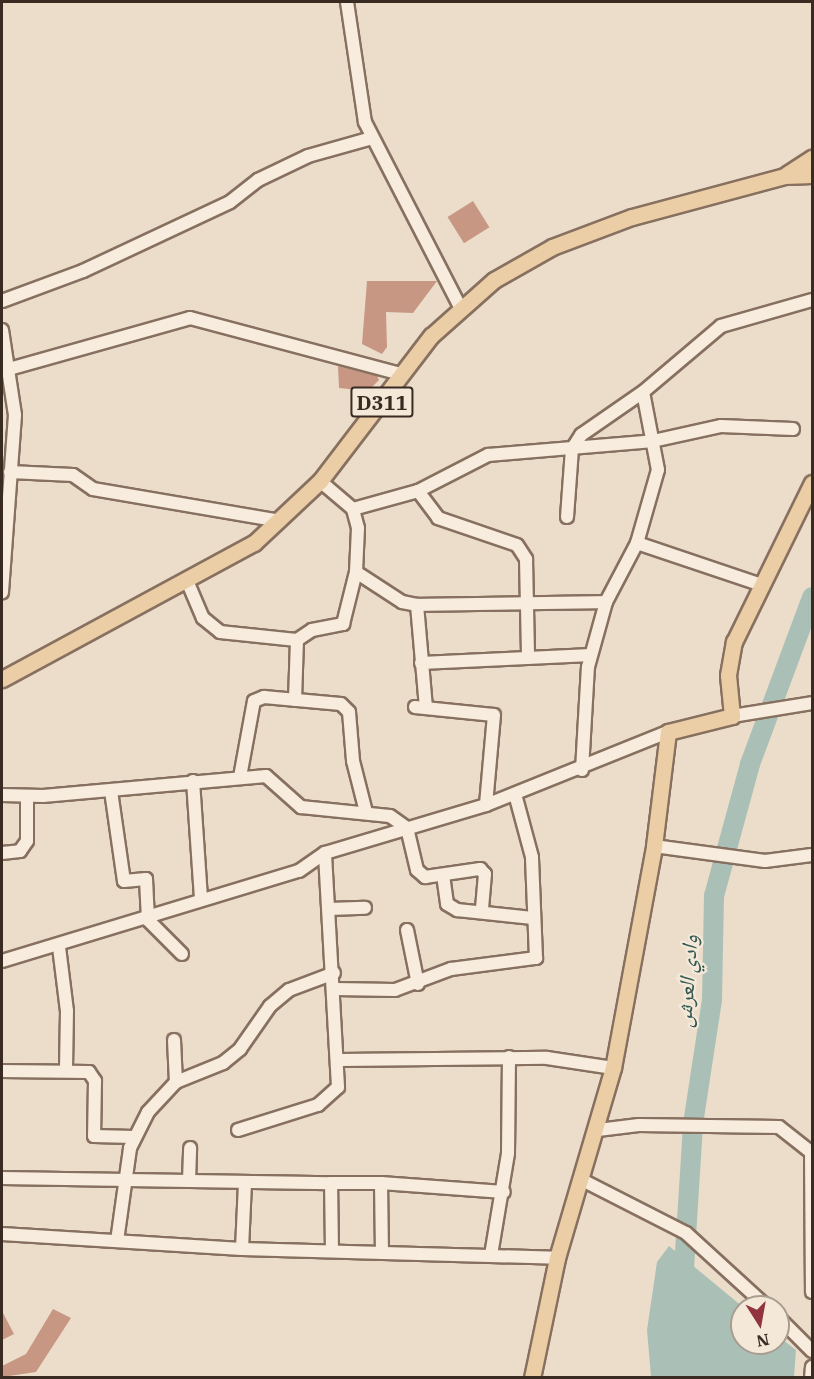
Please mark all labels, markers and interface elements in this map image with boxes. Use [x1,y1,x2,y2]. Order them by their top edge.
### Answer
road number: D311 [349,385,415,419]
water label: وادي العرش [670,934,702,1028]
north arrow [730,1295,790,1355]
text: N [755,1330,771,1352]

